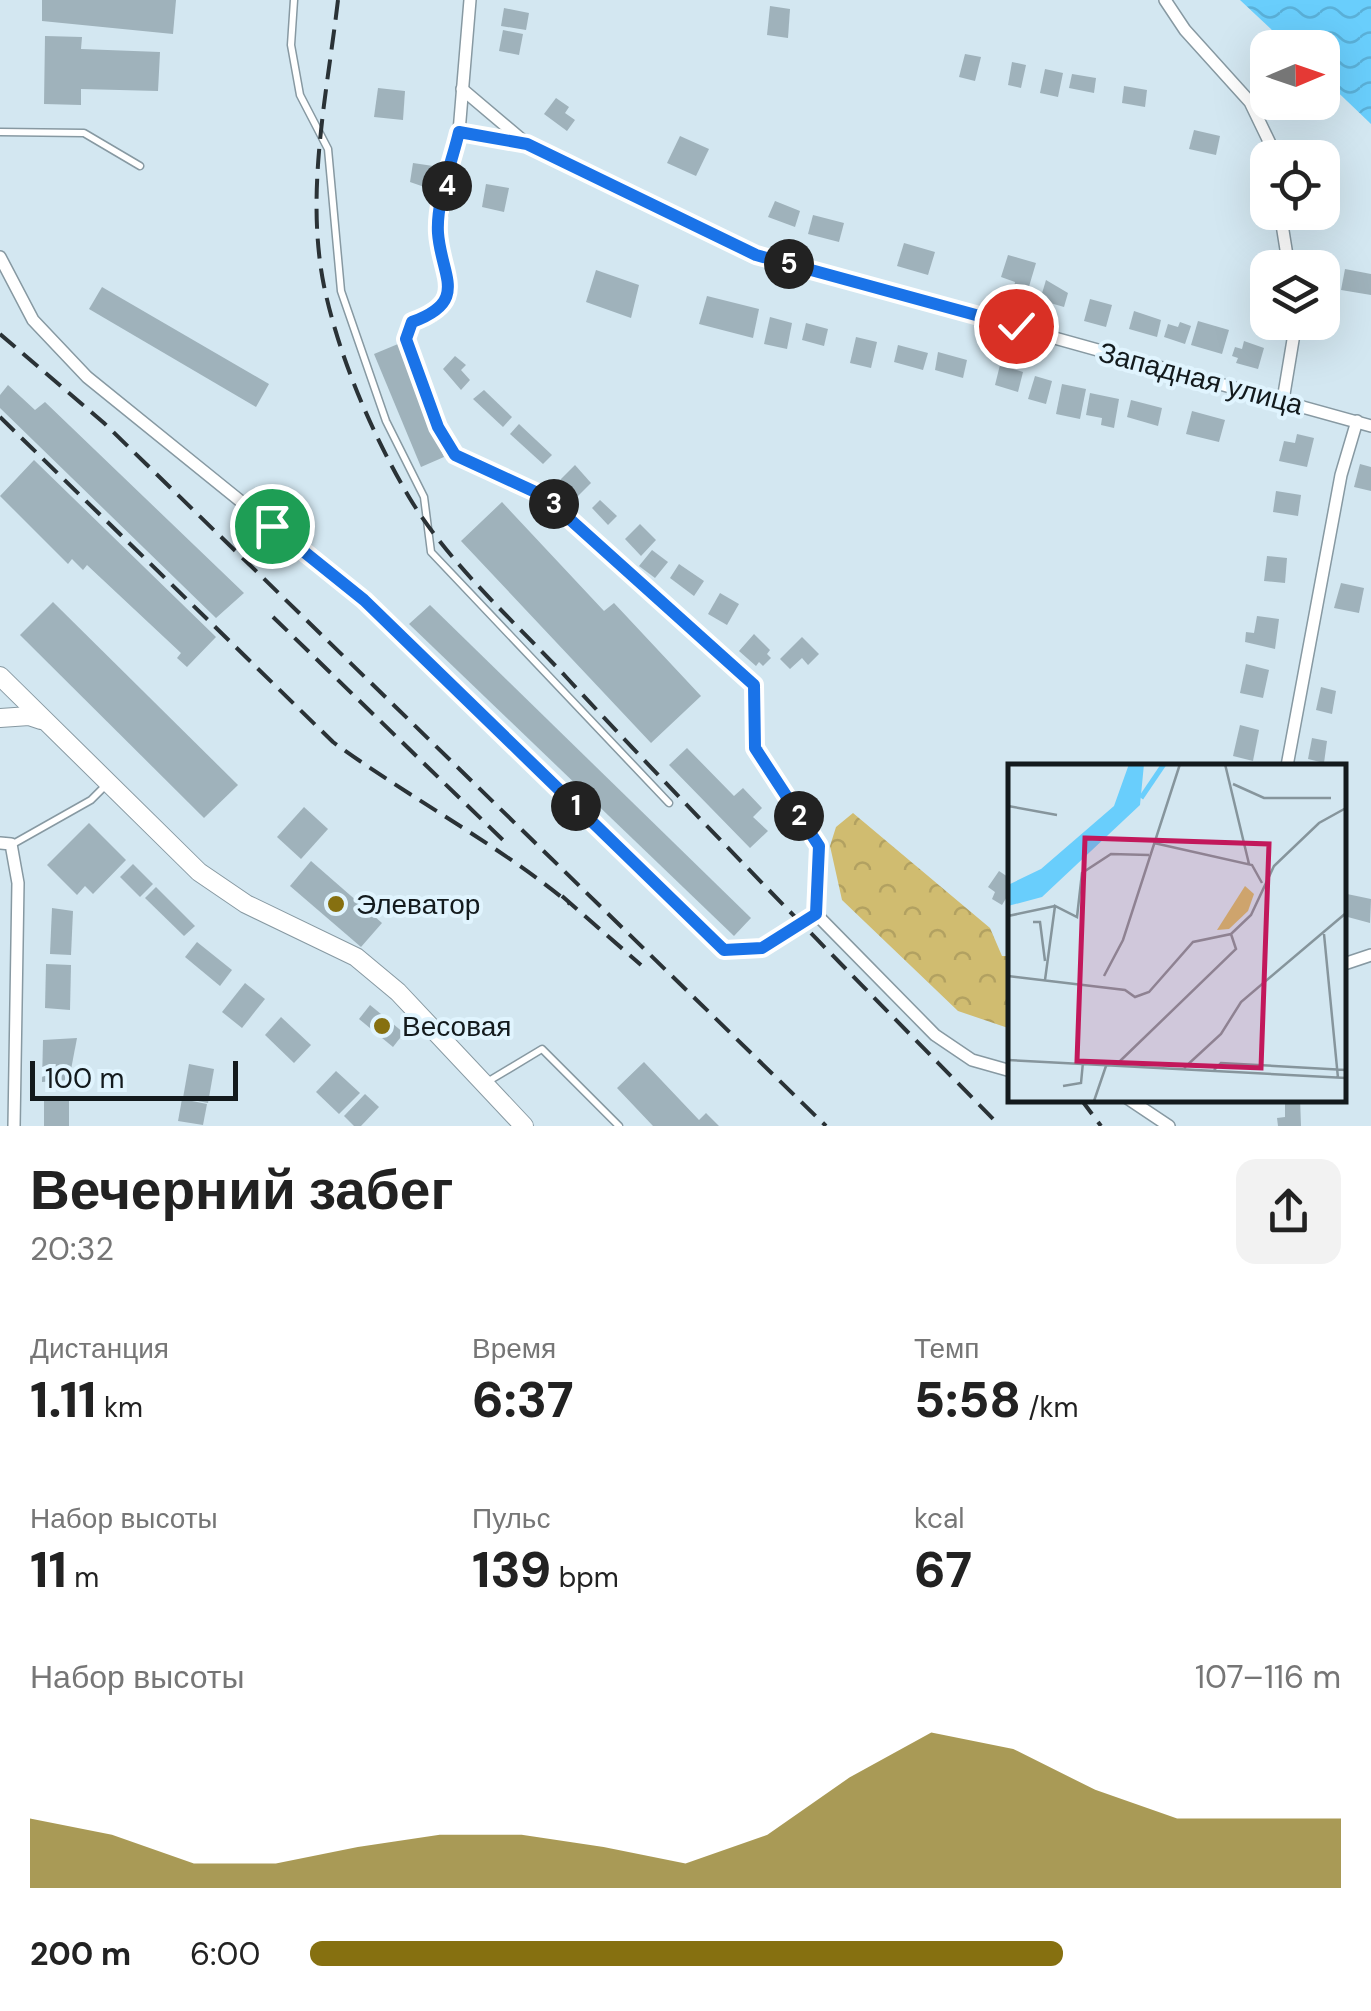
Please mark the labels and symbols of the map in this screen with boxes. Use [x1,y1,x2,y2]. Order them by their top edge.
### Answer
north arrow [1250,30,1340,120]
pin: 4 [422,161,472,211]
pin: 5 [764,239,814,289]
pin [974,284,1059,369]
street label: Западная улица [1095,333,1308,424]
pin: 3 [529,479,579,529]
pin [230,484,315,569]
inset map [1008,764,1346,1101]
pin: 1 [551,781,601,831]
pin: 2 [774,791,824,841]
place label: Элеватор [356,886,480,923]
marker: Элеватор [325,893,347,915]
place label: Весовая [402,1008,511,1045]
marker: Весовая [371,1015,393,1037]
scale bar [30,1056,238,1100]

